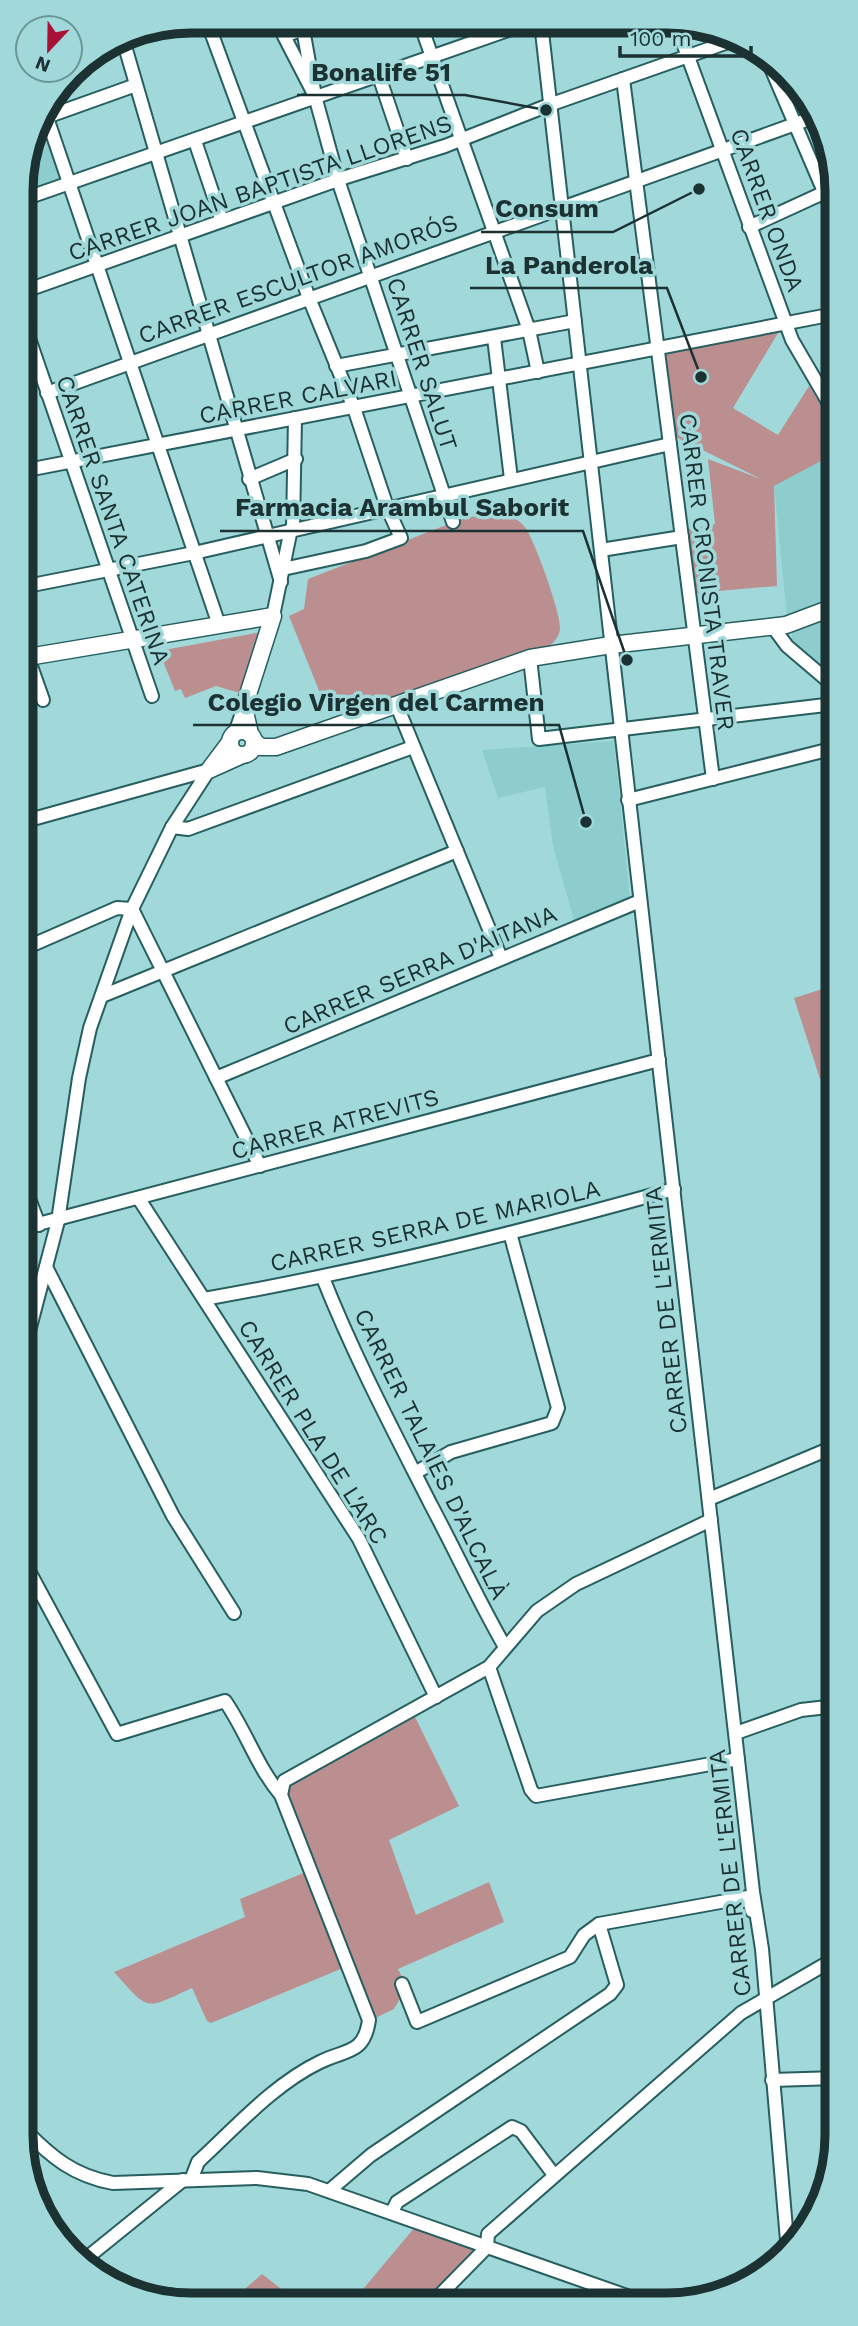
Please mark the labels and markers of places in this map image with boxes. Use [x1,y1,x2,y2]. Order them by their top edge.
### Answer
callout: Bonalife 51 [297,48,465,95]
callout: Consum [481,185,613,232]
callout: La Panderola [470,241,667,288]
callout: Farmacia Arambul Saborit [220,484,583,531]
callout: Colegio Virgen del Carmen [193,678,559,725]

